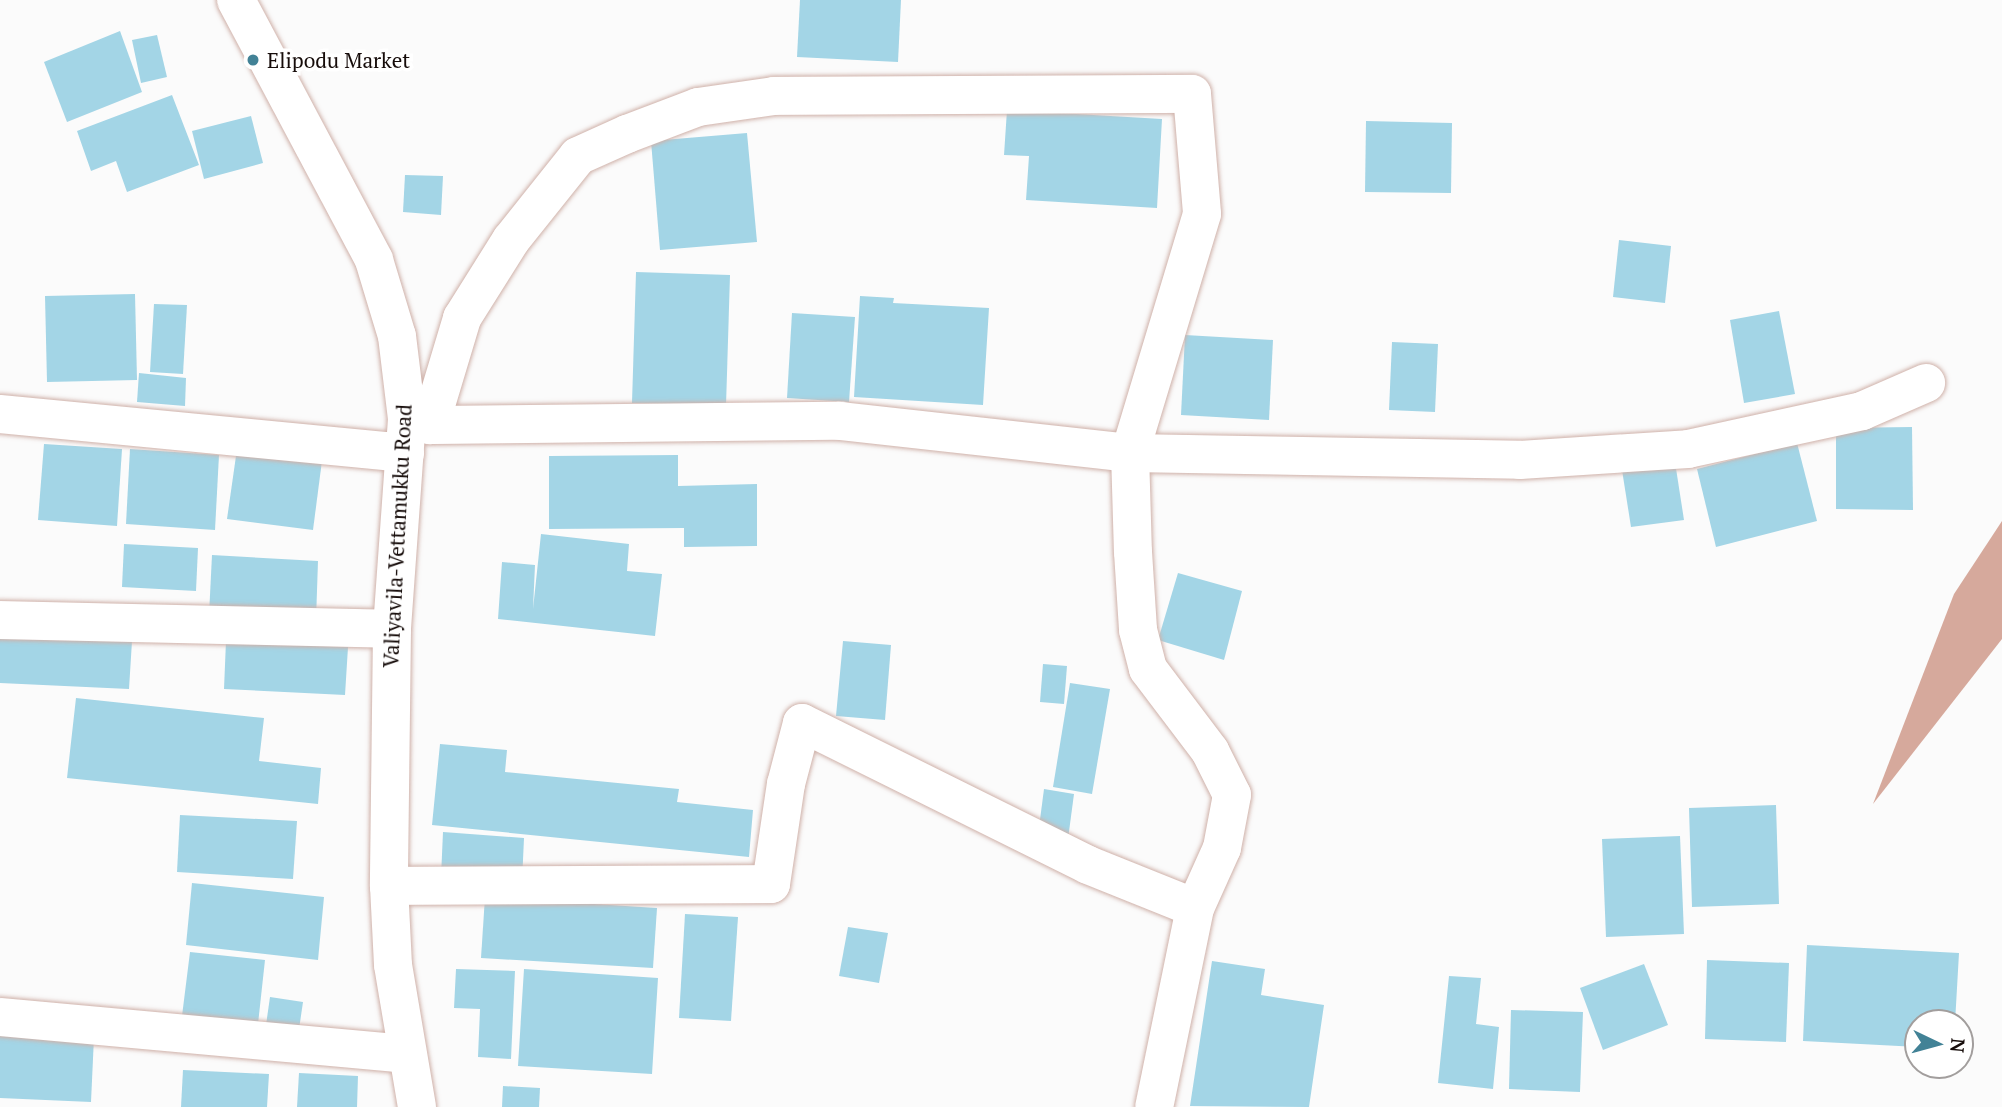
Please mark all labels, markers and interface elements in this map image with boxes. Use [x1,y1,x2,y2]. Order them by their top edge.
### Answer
place label: Elipodu Market [267,47,410,73]
marker: Elipodu Market [245,52,261,68]
street label: Valiyavila-Vettamukku Road [378,404,416,668]
north arrow [1904,1009,1974,1079]
text: N [1945,1037,1972,1054]

